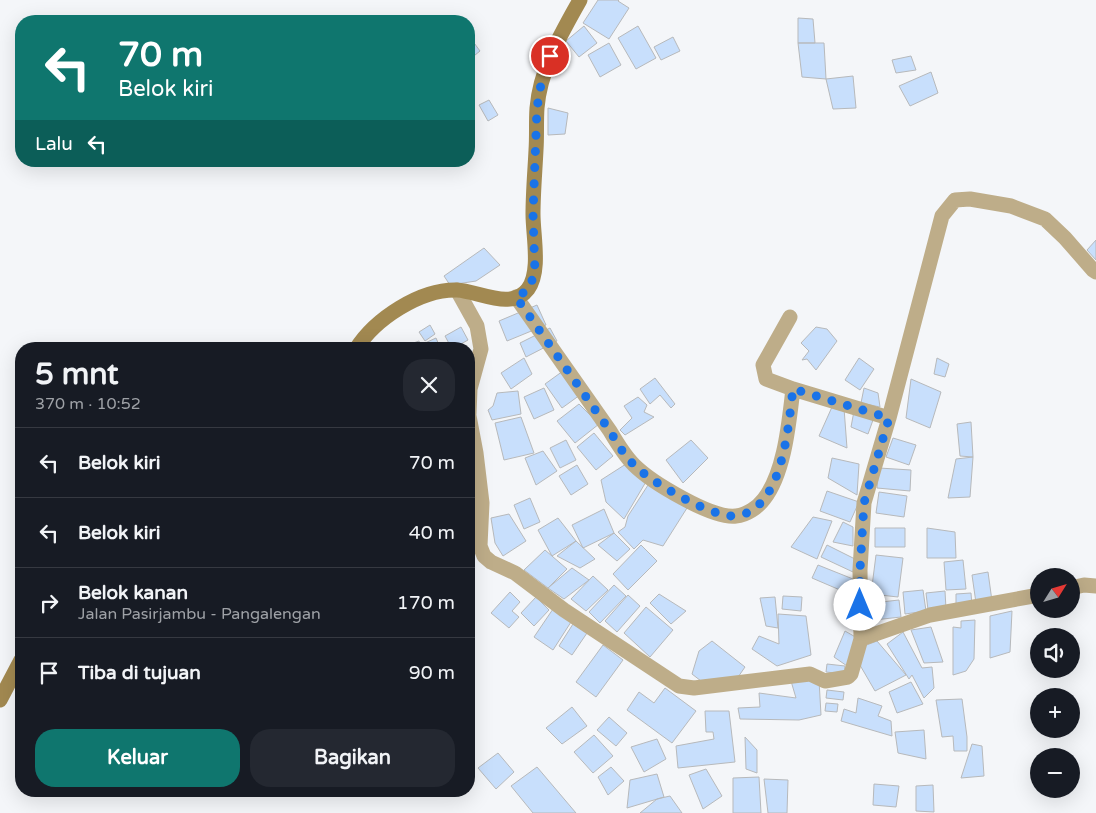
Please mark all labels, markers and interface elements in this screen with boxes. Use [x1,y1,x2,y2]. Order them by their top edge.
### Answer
text: 70 m [118,34,203,76]
icon: left [35,35,100,100]
pin [529,35,571,77]
icon: arrive [536,42,564,70]
text: Belok kiri [118,76,214,102]
icon: left [83,130,111,158]
text: Lalu [35,133,73,155]
text: 5 mnt [35,356,119,393]
button: close [403,359,455,411]
text: 370 m · 10:52 [35,394,141,414]
icon: left [35,449,63,477]
text: Belok kiri [78,452,161,474]
text: 70 m [409,452,455,474]
icon: left [35,519,63,547]
text: Belok kiri [78,522,161,544]
text: 40 m [409,522,455,544]
north arrow [1030,568,1080,618]
map controls [1030,568,1080,798]
position arrow [833,578,885,630]
text: Belok kanan [78,582,188,604]
icon: right [35,589,63,617]
text: 170 m [397,592,455,614]
text: Jalan Pasirjambu - Pangalengan [78,604,321,624]
button: sound [1030,628,1080,678]
icon: arrive [35,659,63,687]
text: Tiba di tujuan [78,662,201,684]
text: 90 m [409,662,455,684]
button: + [1030,688,1080,738]
button: Keluar [35,729,240,787]
button: Bagikan [250,729,455,787]
button: − [1030,748,1080,798]

